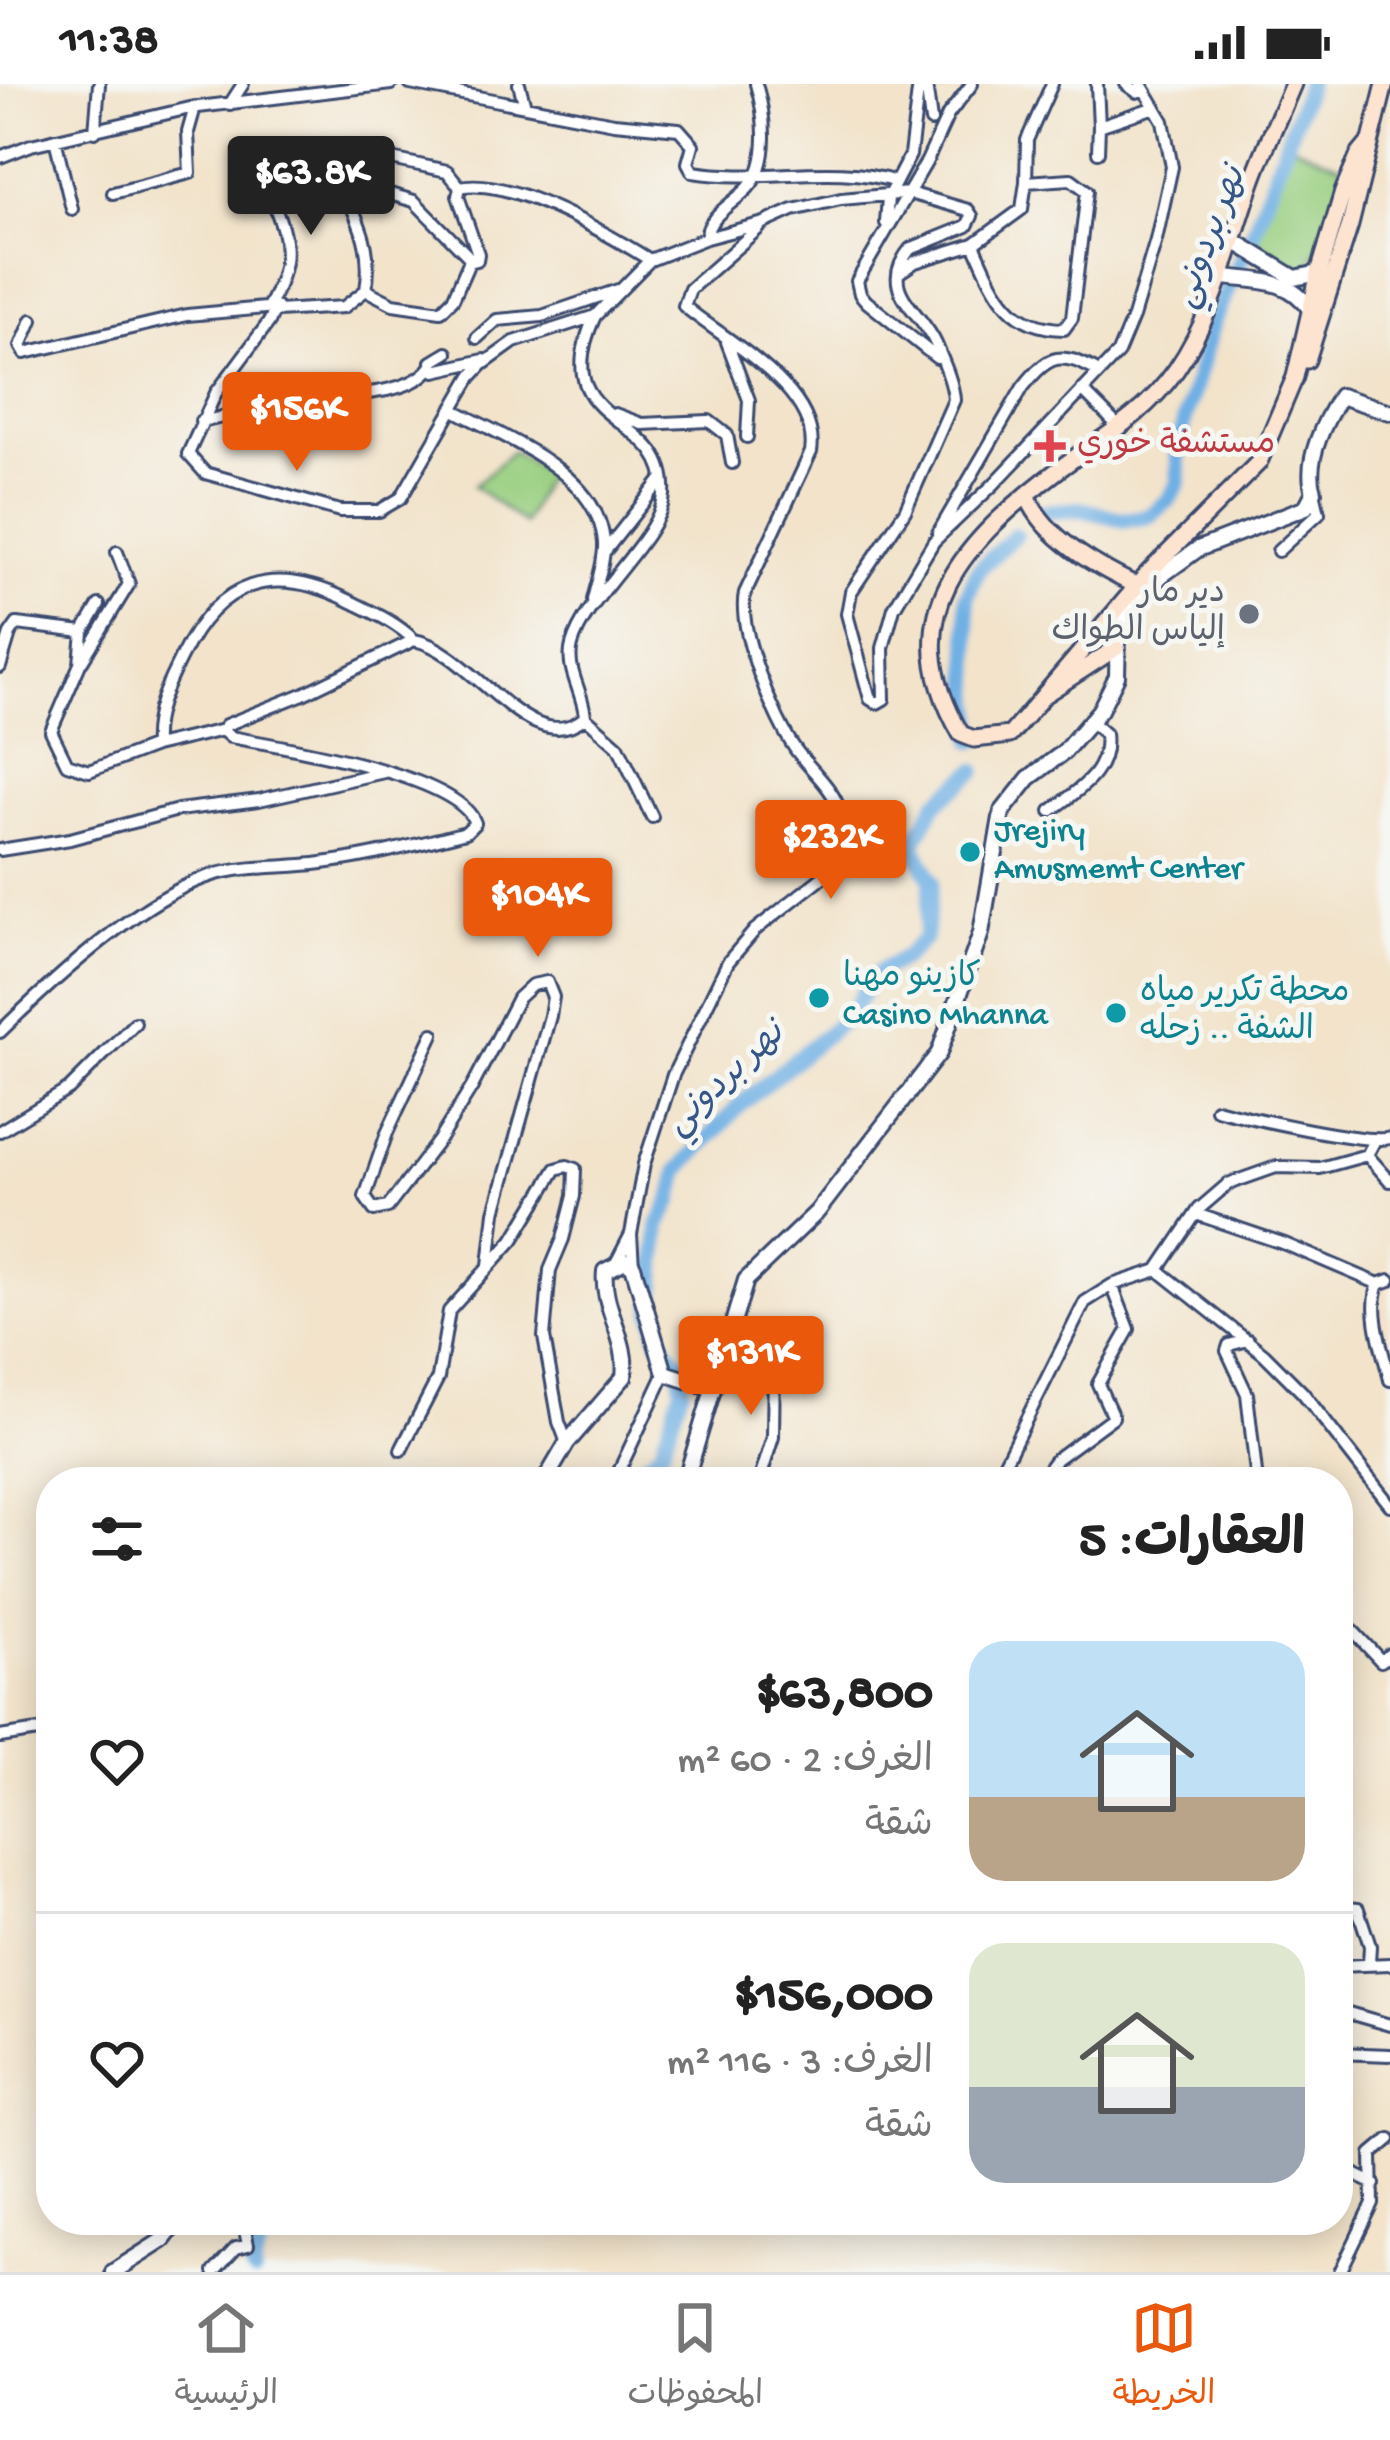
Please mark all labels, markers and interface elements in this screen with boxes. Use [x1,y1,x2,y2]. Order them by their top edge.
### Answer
text: 11:38 [60,16,158,69]
pin: $63.8K [213,136,409,238]
text: $63.8K [255,152,367,198]
water label: نهر بردوني [1166,158,1264,316]
pin: $156K [213,372,381,474]
text: $156K [249,388,345,434]
place label: مستشفة خوري [1077,427,1275,465]
marker: مستشفة خوري [1034,430,1066,462]
place label: دير مار إلياس الطواك [1052,575,1225,652]
marker: دير مار إلياس الطواك [1236,601,1262,627]
pin: $232K [747,800,915,902]
place label: Jrejiry Amusmemt Center [994,814,1246,890]
text: $232K [782,816,880,862]
marker: Jrejiry Amusmemt Center [957,839,983,865]
pin: $104K [454,858,622,960]
text: $104K [490,874,586,920]
place label: كازينو مهنا Casino Mhanna [843,959,1049,1036]
place label: محطة تكرير مياه الشفة .. زحله [1140,974,1350,1051]
marker: كازينو مهنا Casino Mhanna [806,985,832,1011]
marker: محطة تكرير مياه الشفة .. زحله [1103,1000,1129,1026]
water label: نهر بردوني [659,1011,801,1149]
pin: $131K [667,1316,835,1418]
text: $131K [706,1332,796,1378]
icon: filters [84,1506,150,1572]
text: العقارات: 5 [1079,1514,1305,1574]
text: $63,800 [756,1667,933,1727]
icon: home [1065,1689,1209,1833]
icon: heart [84,1728,150,1794]
text: الغرف: 2 · 60 m² [677,1740,933,1786]
text: شقة [865,1804,933,1850]
text: $156,000 [734,1969,933,2029]
icon: home [1065,1991,1209,2135]
icon: heart [84,2030,150,2096]
text: الغرف: 3 · 116 m² [667,2042,933,2088]
text: شقة [865,2106,933,2152]
tab: الرئيسية [175,2295,278,2421]
tab: المحفوظات [627,2295,763,2421]
tab: الخريطة [1112,2295,1215,2421]

